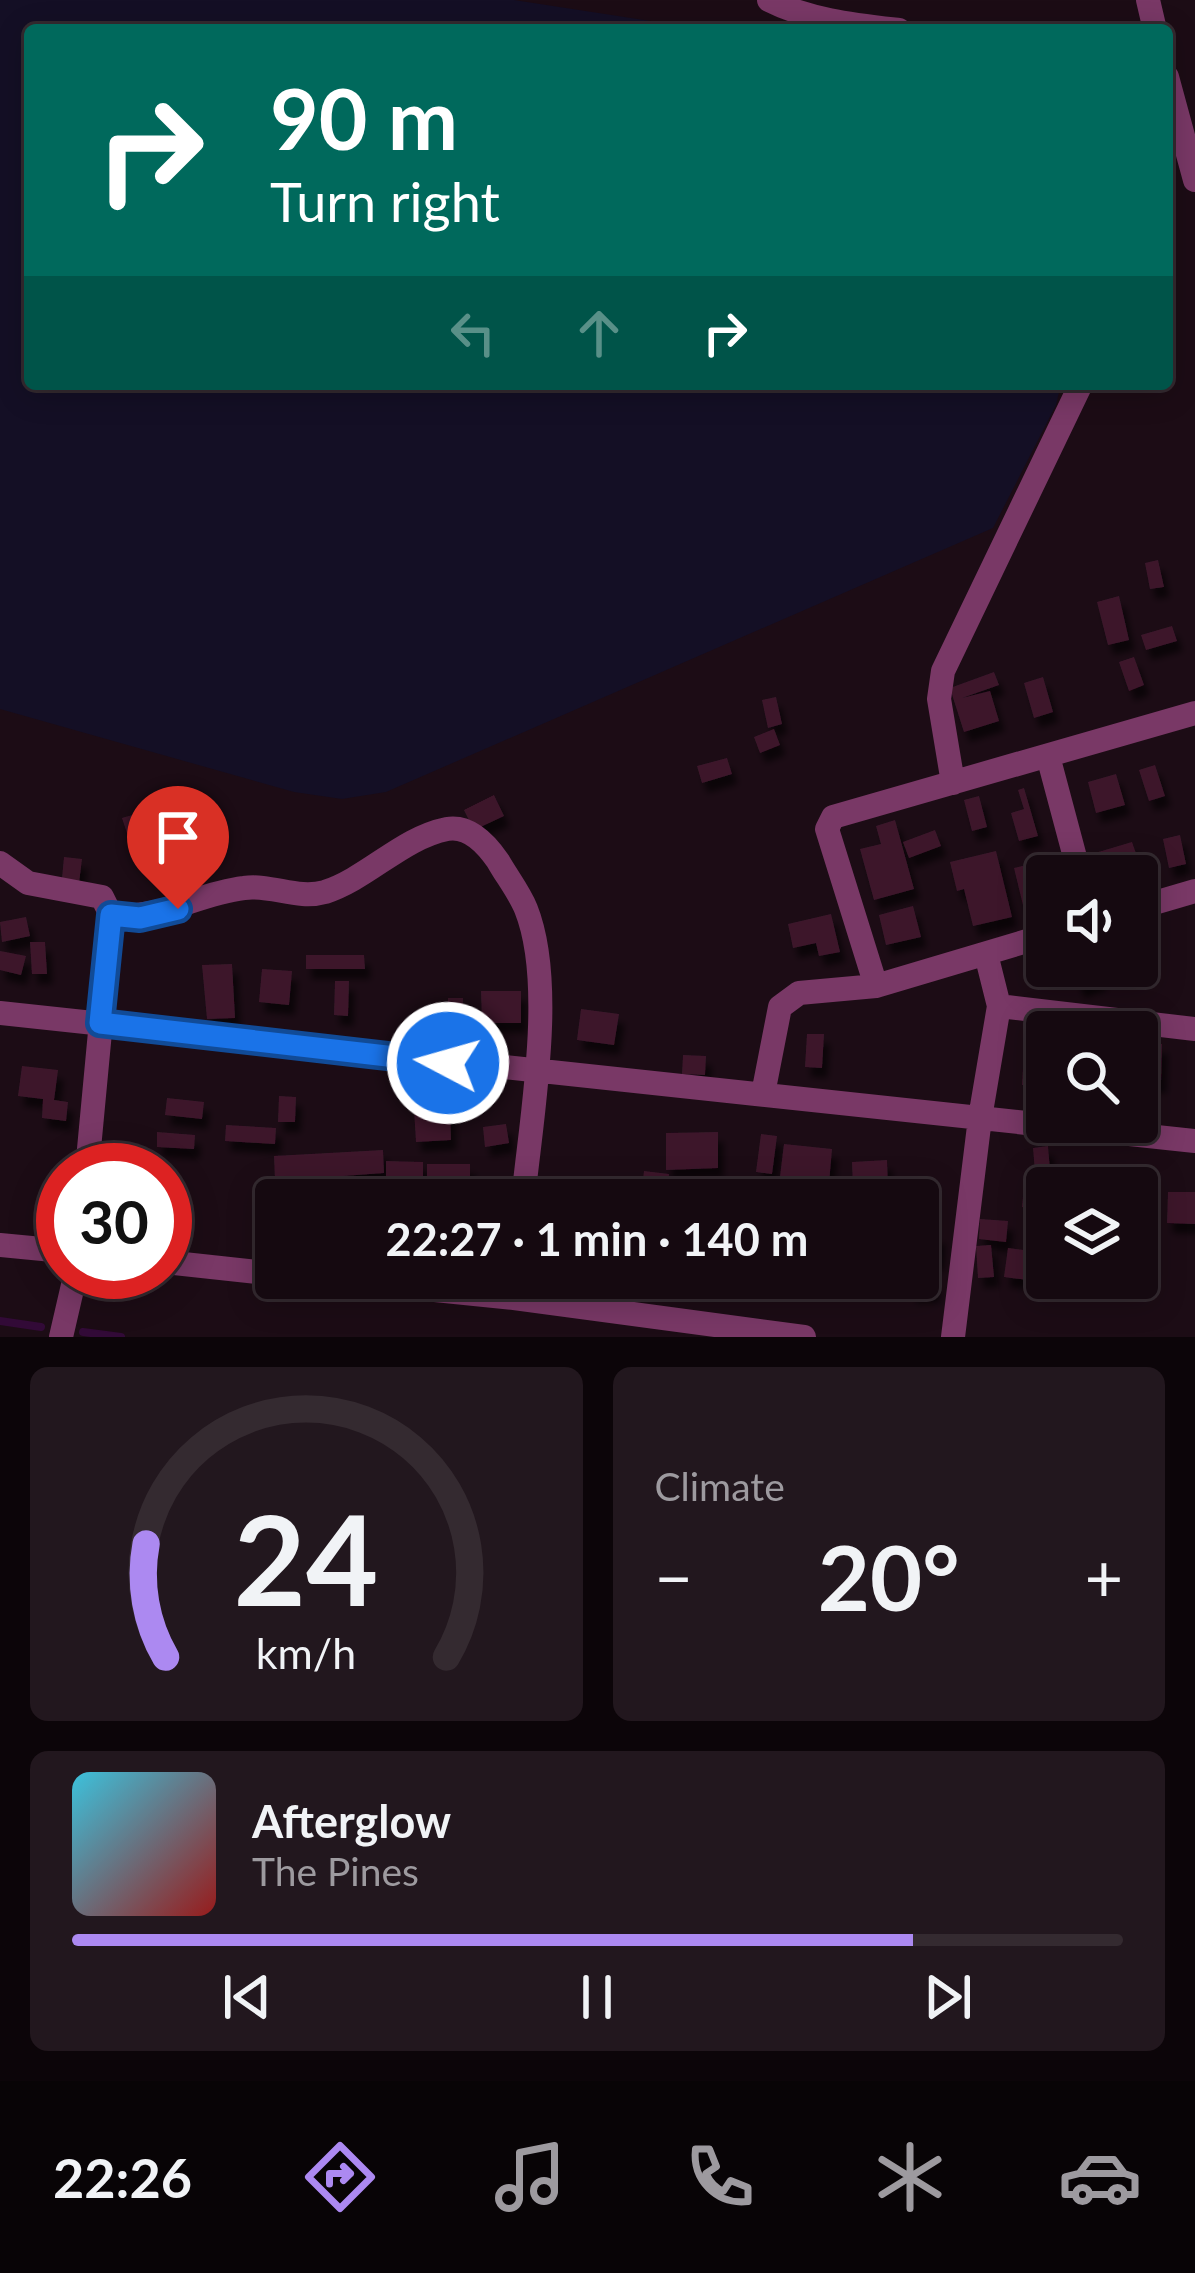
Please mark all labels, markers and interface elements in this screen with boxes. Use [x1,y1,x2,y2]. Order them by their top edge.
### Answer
text: 90 m [270,67,458,168]
icon: right [72,72,228,228]
text: Turn right [270,169,500,234]
icon: left [440,300,506,366]
icon: ahead [566,300,632,366]
icon: right [692,300,758,366]
pin [127,786,229,909]
icon: arrive [145,804,211,870]
map controls [1026,855,1158,1299]
button: sound [1026,855,1158,987]
position arrow [385,1000,511,1126]
button: search [1026,1011,1158,1143]
speed limit sign: 30 [36,1143,192,1299]
button: layers [1026,1167,1158,1299]
text: 22:27 · 1 min · 140 m [386,1212,808,1266]
text: Climate [655,1463,785,1509]
text: 24 [234,1483,379,1633]
text: 20° [818,1522,960,1630]
text: − [655,1537,693,1616]
text: + [1085,1537,1123,1616]
text: km/h [256,1627,356,1678]
text: Afterglow [252,1794,451,1848]
text: The Pines [252,1848,419,1894]
icon: previous [214,1964,280,2030]
icon: pause [564,1964,630,2030]
icon: next [915,1964,981,2030]
icon: directions [298,2135,382,2219]
icon: music [488,2135,572,2219]
icon: phone [678,2135,762,2219]
icon: climate [868,2135,952,2219]
icon: car [1058,2135,1142,2219]
text: 22:26 [53,2145,192,2210]

